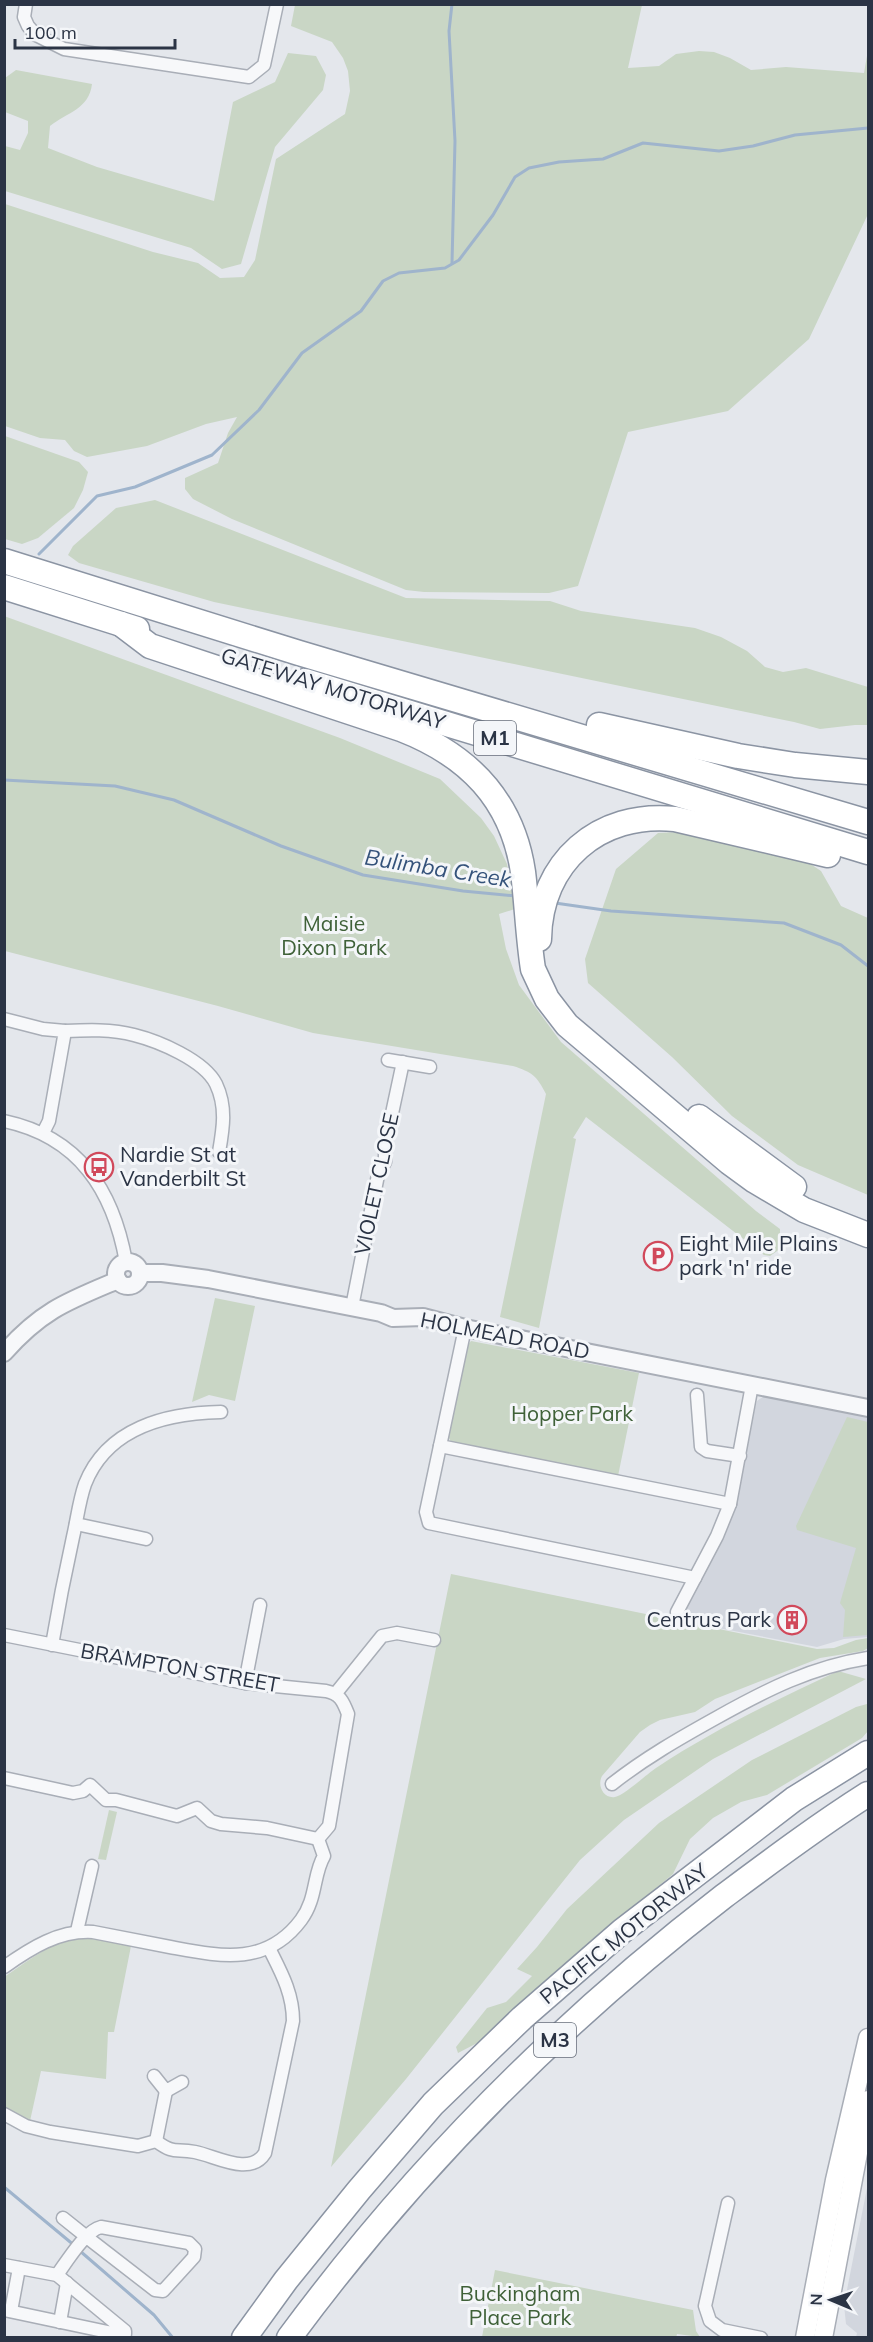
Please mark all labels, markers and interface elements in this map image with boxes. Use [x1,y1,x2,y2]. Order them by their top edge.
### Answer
scale bar [15,12,176,50]
text: 100 m [24,21,77,44]
street label: GATEWAY MOTORWAY [218,642,449,735]
road number: M1 [474,721,516,755]
water label: Bulimba Creek [363,843,514,893]
park label: Maisie Dixon Park [281,910,387,960]
street label: VIOLET CLOSE [348,1110,404,1257]
place label: Nardie St at Vanderbilt St [120,1141,246,1191]
bus stop icon: Nardie St at Vanderbilt St [83,1151,115,1183]
place label: Eight Mile Plains park 'n' ride [679,1230,838,1280]
parking icon: Eight Mile Plains park 'n' ride [642,1240,674,1272]
street label: HOLMEAD ROAD [418,1306,592,1364]
park label: Hopper Park [511,1400,633,1426]
building icon: Centrus Park [776,1604,808,1636]
place label: Centrus Park [646,1606,771,1632]
street label: BRAMPTON STREET [79,1637,282,1697]
street label: PACIFIC MOTORWAY [534,1857,713,2009]
road number: M3 [534,2023,576,2057]
north arrow [801,2270,861,2330]
park label: Buckingham Place Park [460,2280,580,2330]
text: N [806,2293,826,2306]

